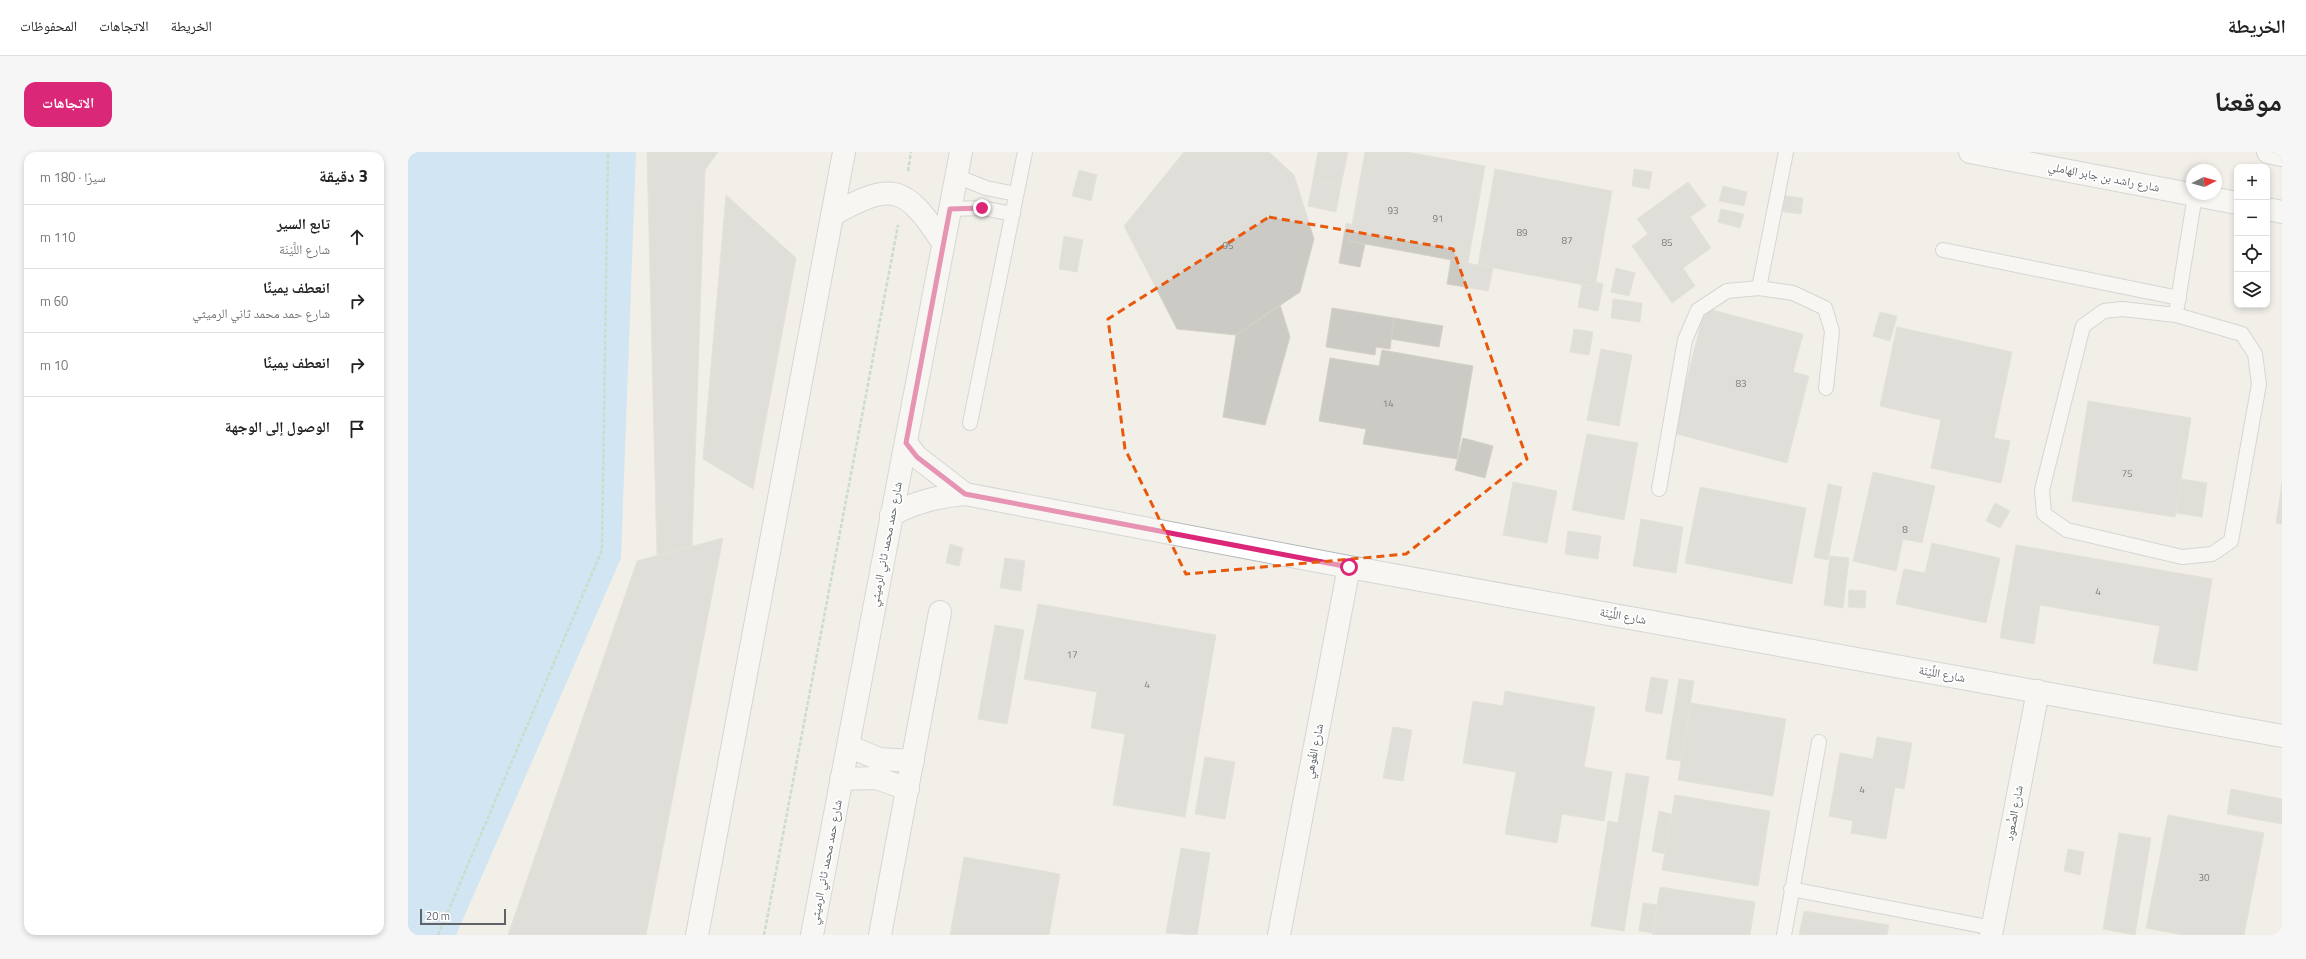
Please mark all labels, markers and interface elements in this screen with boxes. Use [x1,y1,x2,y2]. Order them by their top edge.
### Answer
text: الخريطة [2228,11,2286,40]
text: المحفوظات [20,15,77,36]
text: الاتجاهات [99,15,149,36]
text: الخريطة [171,15,212,36]
text: موقعنا [2214,79,2282,122]
button: الاتجاهات [24,82,112,127]
street label: شارع راشد بن جابر الهاملي [2046,156,2162,198]
text: 3 دقيقة [319,163,368,189]
north arrow [2186,164,2222,200]
map controls [2234,164,2270,308]
button: + [2234,164,2270,200]
text: سيرًا · 180 m [40,167,106,187]
route end [973,199,991,217]
button: − [2234,200,2270,236]
house number: 93 [1387,203,1399,218]
house number: 91 [1432,211,1444,226]
text: تابع السير [277,212,330,235]
house number: 89 [1516,225,1528,240]
icon: ahead [346,226,368,248]
text: 110 m [40,227,76,247]
house number: 87 [1561,233,1573,248]
house number: 85 [1661,235,1673,250]
button: locate [2234,236,2270,272]
house number: 95 [1222,238,1234,253]
text: شارع اللَّيْنَة [279,239,330,259]
button: layers [2234,272,2270,308]
text: انعطف يمينًا [263,276,330,299]
icon: right [346,290,368,312]
text: 60 m [40,291,68,311]
text: شارع حمد محمد ثاني الرميثي [192,303,330,323]
text: انعطف يمينًا [263,351,330,374]
icon: right [346,354,368,376]
text: 10 m [40,355,68,375]
house number: 83 [1735,376,1747,391]
house number: 14 [1382,396,1394,411]
text: الوصول إلى الوجهة [225,415,330,438]
icon: arrive [346,418,368,440]
house number: 75 [2121,466,2133,481]
street label: شارع حمد محمد ثاني الرميثي [864,480,908,608]
house number: 8 [1902,522,1908,537]
route start [1340,558,1358,576]
house number: 4 [2095,584,2101,599]
street label: شارع اللَّيْنَة [1598,602,1648,629]
house number: 17 [1066,647,1078,662]
street label: شارع اللَّيْنَة [1917,660,1967,687]
house number: 4 [1144,677,1150,692]
street label: شارع الغُوهي [1299,722,1329,780]
house number: 4 [1859,782,1865,797]
street label: شارع الصُّعود [1999,784,2028,842]
street label: شارع حمد محمد ثاني الرميثي [804,798,848,926]
house number: 30 [2198,870,2210,885]
scale bar [420,907,506,926]
text: 20 m [426,908,450,924]

